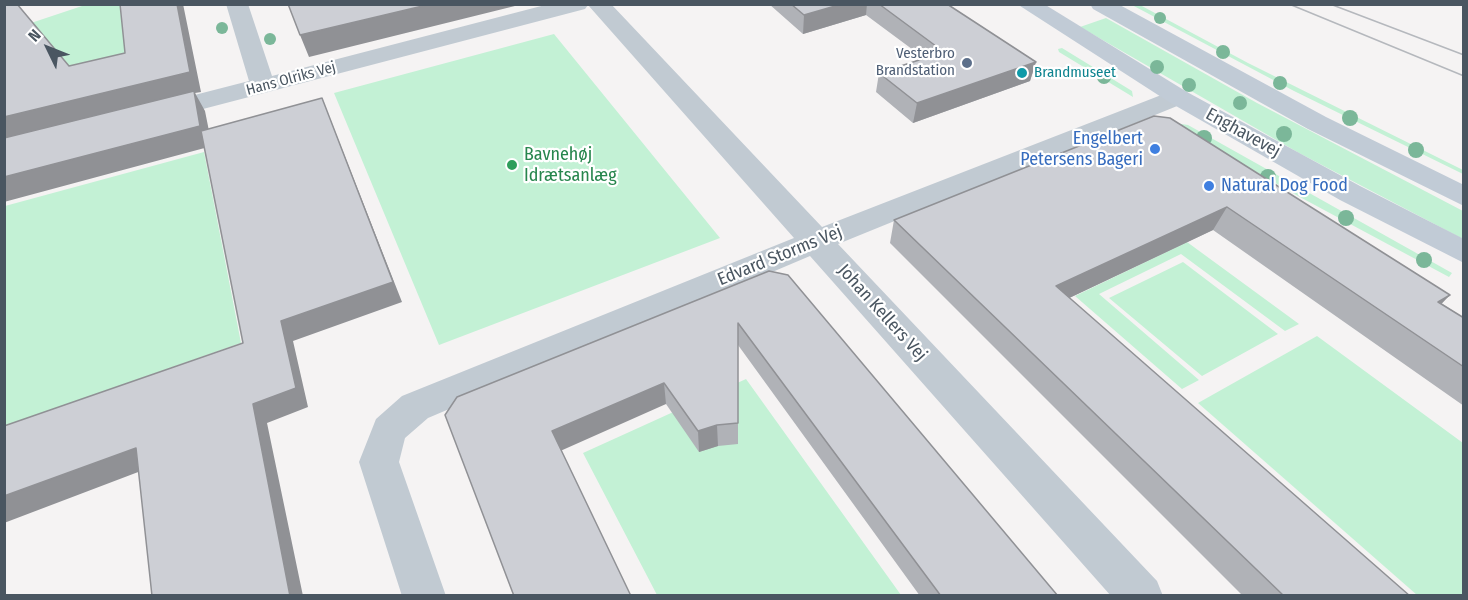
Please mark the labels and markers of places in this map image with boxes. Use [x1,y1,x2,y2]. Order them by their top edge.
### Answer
place label: Vesterbro Brandstation [876,45,955,80]
marker: Vesterbro Brandstation [960,56,974,70]
place label: Brandmuseet [1034,64,1116,82]
marker: Brandmuseet [1015,66,1029,80]
place label: Engelbert Petersens Bageri [1020,128,1143,170]
marker: Engelbert Petersens Bageri [1148,142,1162,156]
place label: Bavnehøj Idrætsanlæg [524,144,617,186]
marker: Bavnehøj Idrætsanlæg [505,158,519,172]
place label: Natural Dog Food [1221,175,1348,197]
marker: Natural Dog Food [1202,179,1216,193]

